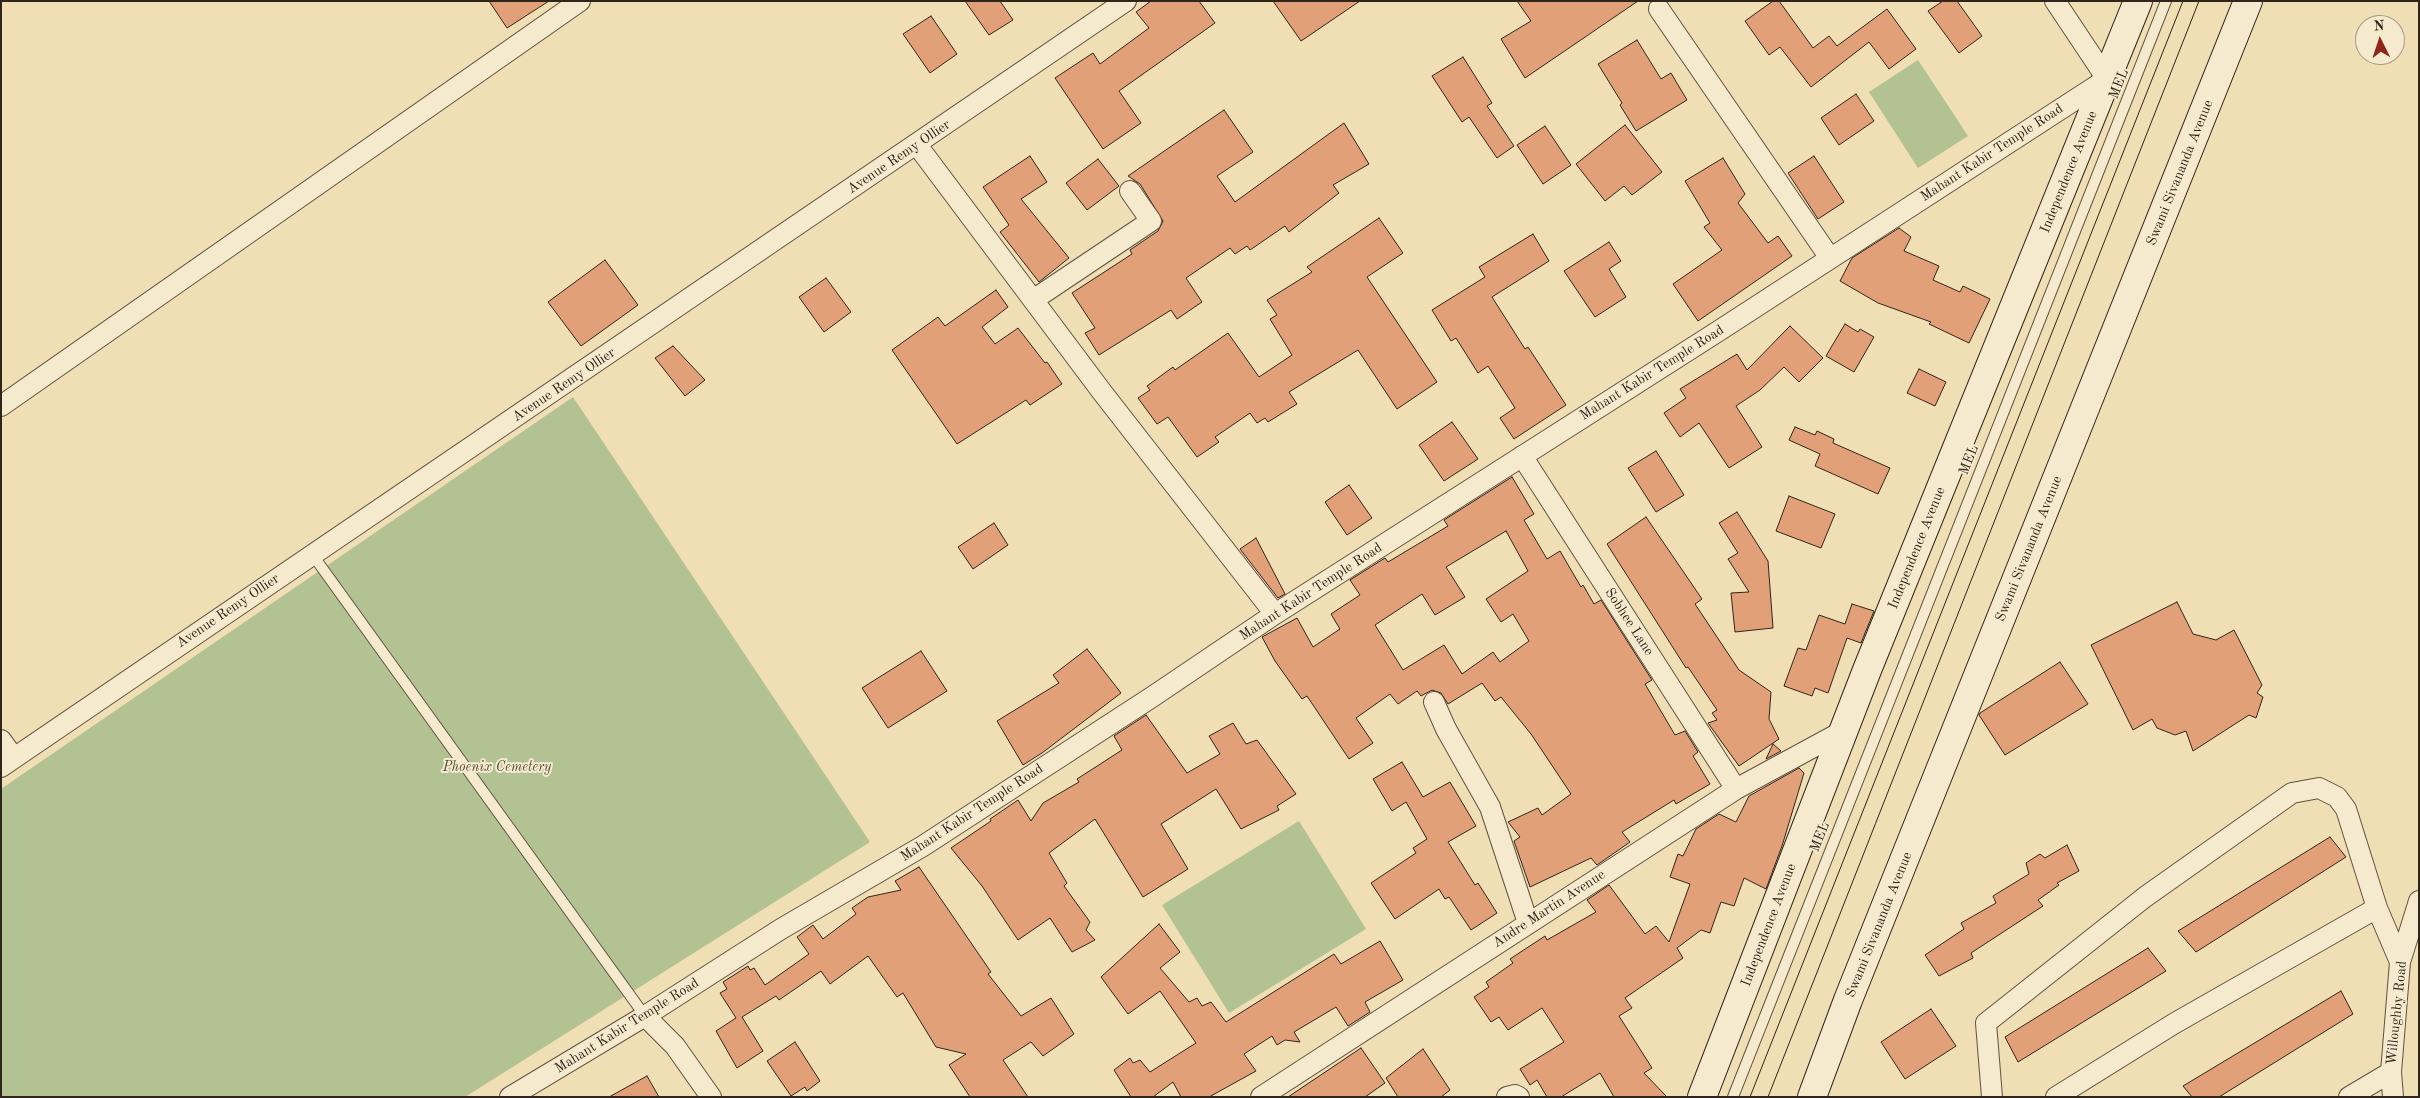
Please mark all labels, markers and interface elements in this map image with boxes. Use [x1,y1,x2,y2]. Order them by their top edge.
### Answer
north arrow [2355,15,2405,65]
text: N [2373,19,2385,33]
street label: MEL [2105,67,2133,101]
street label: Swami Sivananda Avenue [2143,98,2217,248]
street label: Mahant Kabir Temple Road [1917,101,2067,205]
street label: Independence Avenue [2037,108,2101,236]
street label: Avenue Remy Ollier [844,116,954,198]
street label: Mahant Kabir Temple Road [1577,322,1727,424]
street label: Avenue Remy Ollier [509,344,619,426]
street label: MEL [1955,443,1983,477]
street label: Swami Sivananda Avenue [1992,474,2066,624]
street label: Independence Avenue [1885,484,1949,612]
street label: Mahant Kabir Temple Road [1236,540,1386,644]
street label: Avenue Remy Ollier [173,570,283,652]
street label: Sobhee Lane [1601,585,1657,659]
park label: Phoenix Cemetery [443,759,551,775]
street label: Mahant Kabir Temple Road [897,761,1047,865]
street label: MEL [1806,820,1834,854]
street label: Swami Sivananda Avenue [1842,850,1916,1000]
street label: Independence Avenue [1738,861,1800,989]
street label: Andre Martin Avenue [1490,866,1608,952]
street label: Willoughby Road [2383,960,2411,1066]
street label: Mahant Kabir Temple Road [552,975,702,1077]

